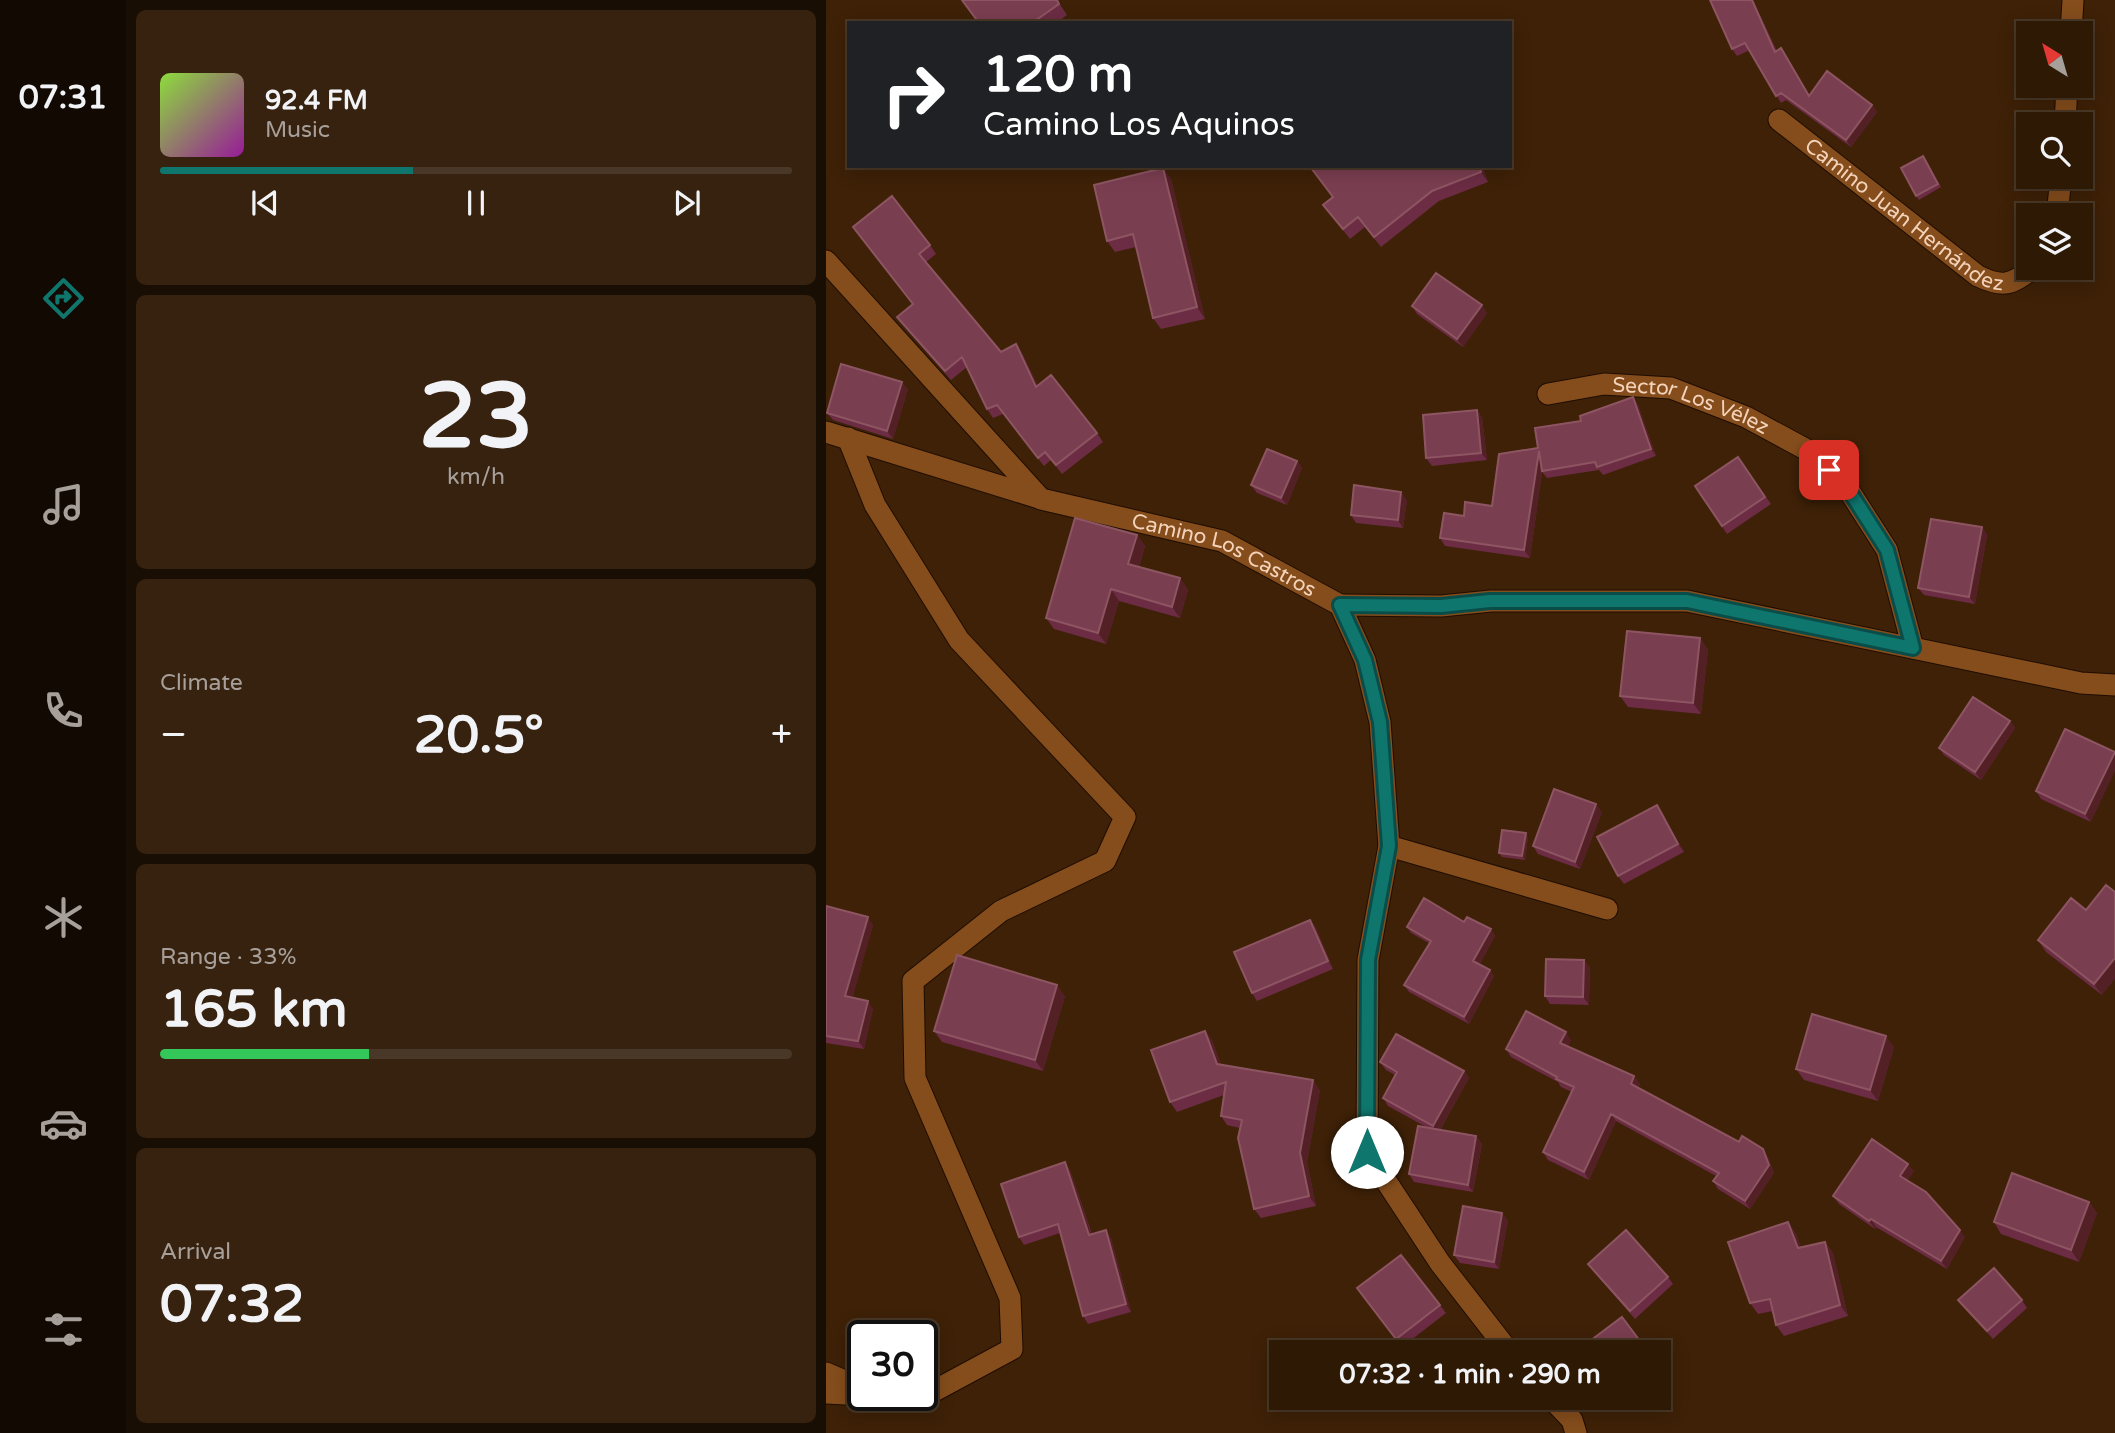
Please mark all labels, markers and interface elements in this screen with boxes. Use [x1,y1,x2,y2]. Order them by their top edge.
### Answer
north arrow [2016,21,2093,98]
map controls [2016,21,2093,280]
text: 120 m [983,46,1133,105]
icon: right [868,49,959,140]
text: 07:31 [19,79,107,117]
text: 92.4 FM [265,85,368,116]
text: Camino Los Aquinos [983,106,1295,144]
button: search [2016,112,2093,189]
text: Music [265,116,330,144]
street label: Camino Juan Hernández [1800,133,2005,296]
icon: previous [246,184,284,222]
icon: pause [457,184,495,222]
icon: next [668,184,706,222]
button: layers [2016,203,2093,280]
icon: directions [39,274,88,323]
text: 23 [419,362,533,472]
street label: Sector Los Vélez [1612,372,1773,440]
pin [1799,440,1859,500]
icon: arrive [1810,451,1848,489]
text: km/h [447,463,505,491]
icon: music [39,480,88,529]
street label: Camino Los Castros [1129,508,1320,602]
text: Climate [160,669,243,697]
icon: phone [39,686,88,735]
text: 20.5° [414,704,544,767]
text: − [160,712,187,758]
text: + [771,712,792,758]
icon: climate [39,893,88,942]
text: Range · 33% [160,943,296,971]
text: 165 km [160,978,348,1041]
icon: car [39,1099,88,1148]
position arrow [1330,1115,1404,1189]
text: Arrival [160,1238,231,1266]
text: 07:32 [160,1273,304,1336]
icon: filters [39,1305,88,1354]
speed limit sign: 30 [847,1320,938,1411]
text: 07:32 · 1 min · 290 m [1339,1359,1601,1390]

